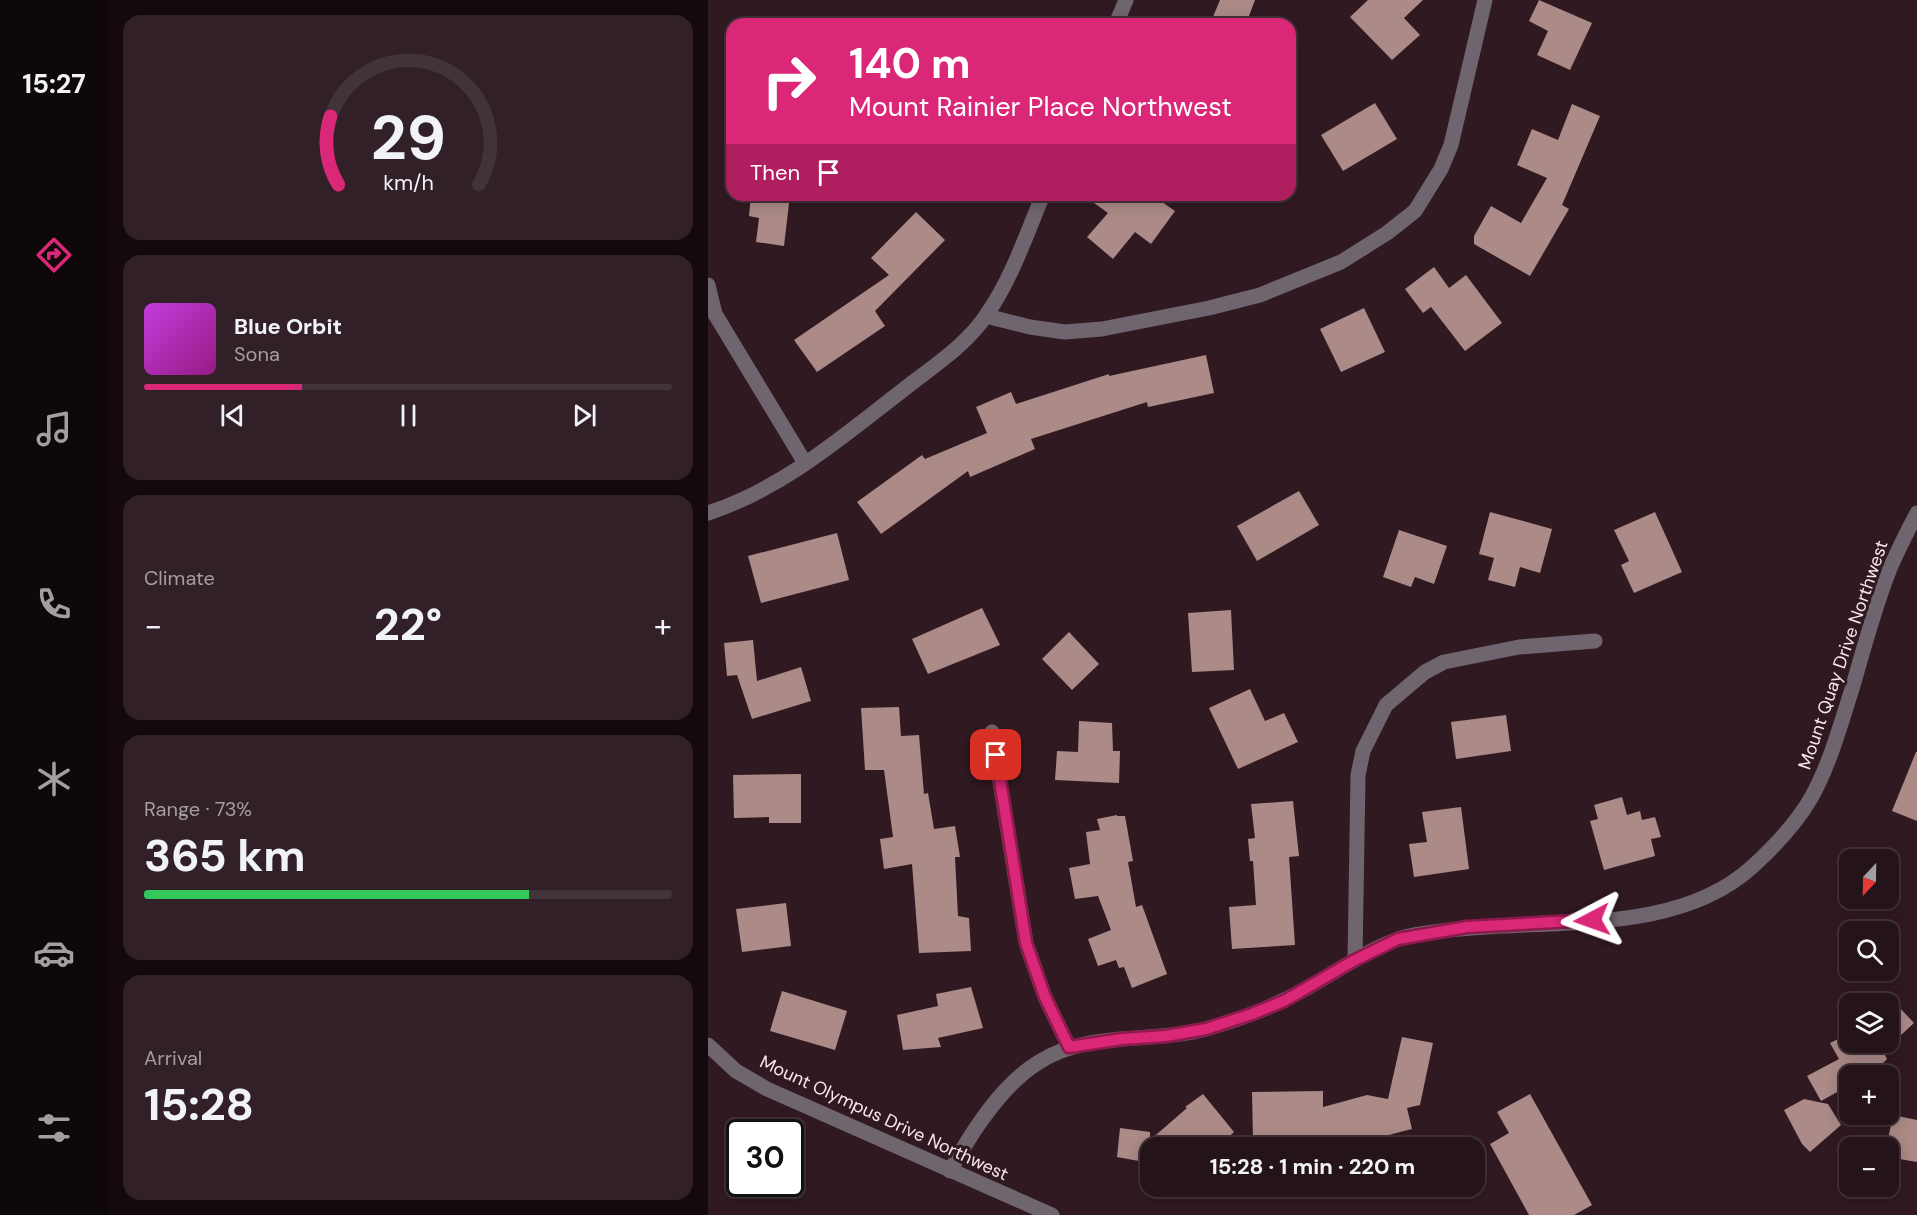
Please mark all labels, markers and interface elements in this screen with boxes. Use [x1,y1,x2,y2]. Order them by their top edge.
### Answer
text: 140 m [849,36,971,91]
icon: right [750,42,828,120]
text: 15:27 [22,66,86,101]
text: Mount Rainier Place Northwest [849,89,1232,124]
text: 29 [370,97,446,178]
icon: arrive [812,156,845,189]
text: Then [750,158,800,187]
text: km/h [383,169,433,197]
icon: directions [33,234,75,276]
text: Blue Orbit [234,312,342,341]
text: Sona [234,341,280,367]
icon: previous [216,399,249,432]
icon: pause [392,399,425,432]
icon: next [568,399,601,432]
icon: music [33,408,75,450]
street label: Mount Quay Drive Northwest [1792,537,1894,773]
text: Climate [144,565,215,591]
icon: phone [33,583,75,625]
text: 22° [374,595,442,654]
text: − [144,604,162,647]
text: + [654,604,672,647]
pin [970,729,1021,780]
icon: arrive [979,738,1012,771]
icon: climate [33,758,75,800]
text: Range · 73% [144,796,252,822]
text: 365 km [144,826,306,885]
north arrow [1839,849,1899,909]
map controls [1839,849,1899,1197]
position arrow [1560,888,1624,952]
button: search [1839,921,1899,981]
icon: car [33,932,75,974]
button: layers [1839,993,1899,1053]
text: Arrival [144,1045,202,1071]
street label: Mount Olympus Drive Northwest [756,1050,1012,1186]
button: + [1839,1065,1899,1125]
text: 15:28 [144,1075,254,1134]
icon: filters [33,1107,75,1149]
speed limit sign: 30 [726,1119,804,1197]
button: − [1839,1137,1899,1197]
text: 15:28 · 1 min · 220 m [1210,1152,1415,1181]

